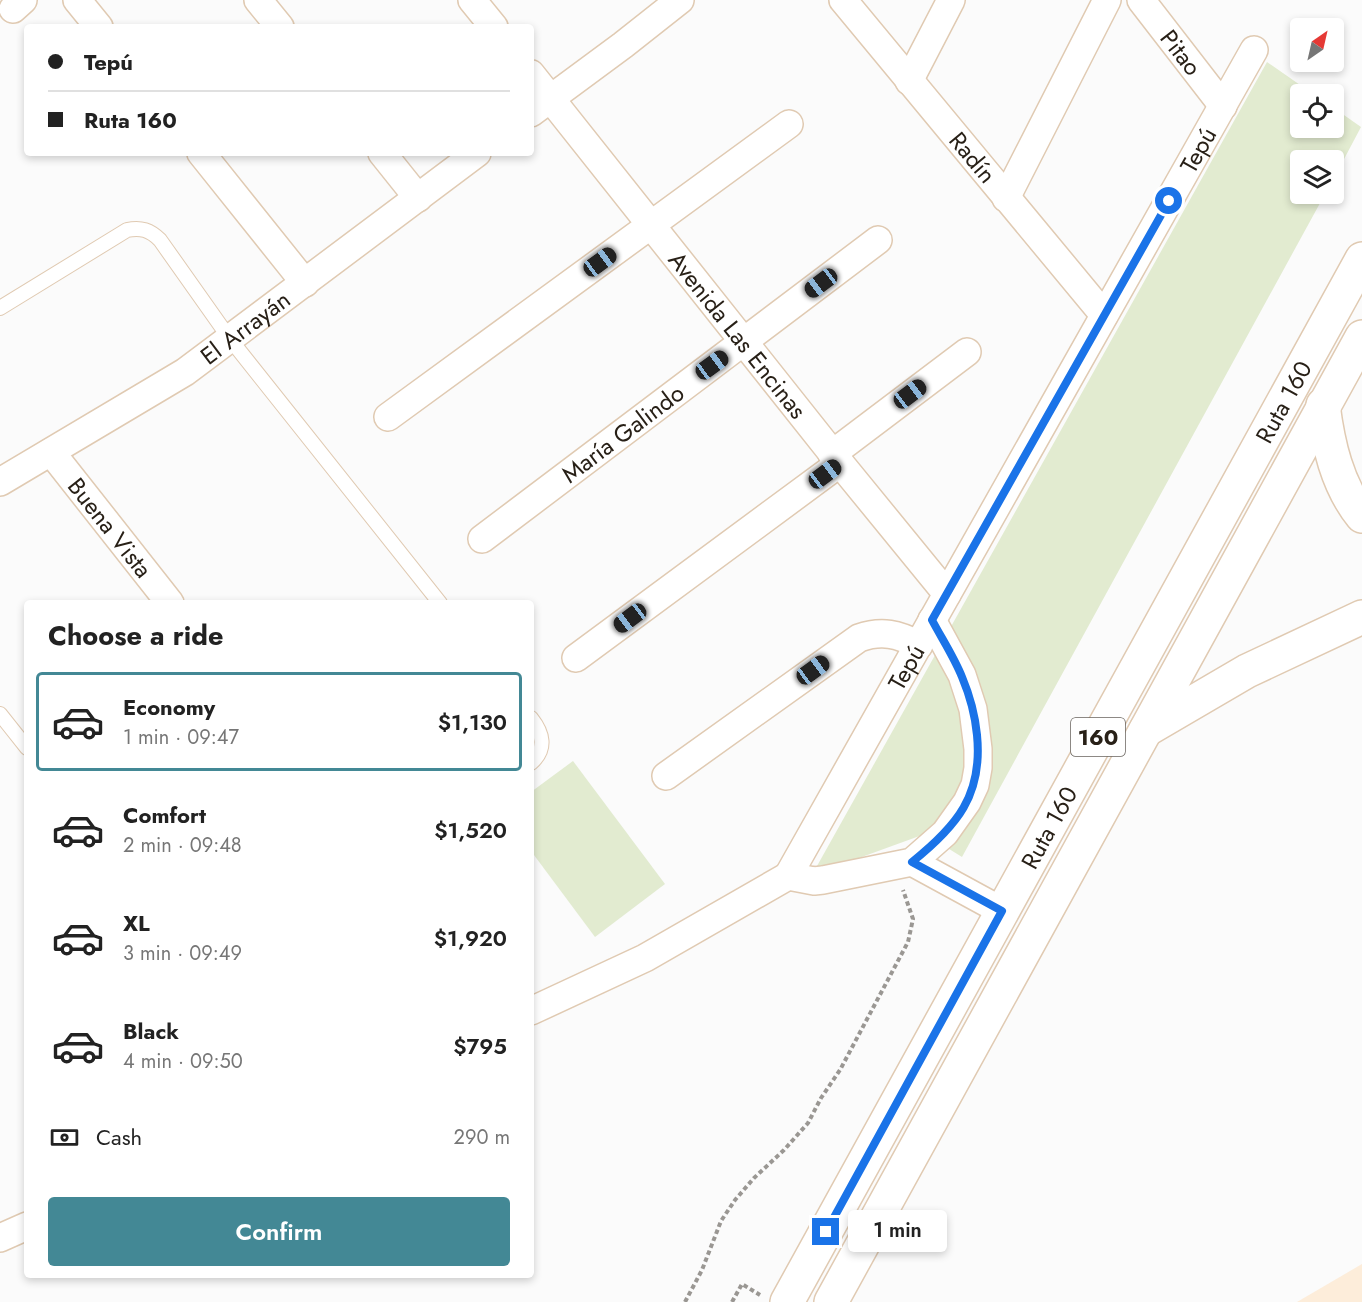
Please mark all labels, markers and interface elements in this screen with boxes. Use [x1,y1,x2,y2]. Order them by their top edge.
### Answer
north arrow [1290,18,1344,72]
map controls [1290,18,1344,204]
street label: Pitao [1152,22,1210,83]
text: Tepú [84,46,133,78]
button: locate [1290,84,1344,138]
text: Ruta 160 [84,104,177,136]
street label: Tepú [1171,120,1225,179]
street label: Radín [941,124,1005,190]
button: layers [1290,150,1344,204]
route start [1155,187,1182,214]
car [580,244,620,280]
street label: Avenida Las Encinas [661,244,816,426]
car [801,265,841,301]
street label: El Arrayán [193,282,297,372]
car [692,347,732,383]
street label: Ruta 160 [1246,354,1320,449]
street label: María Galindo [554,375,691,491]
car [890,376,930,412]
car [805,456,845,492]
street label: Buena Vista [60,470,161,585]
car [610,600,650,636]
text: Choose a ride [48,616,223,655]
street label: Tepú [879,638,933,696]
car [793,652,833,688]
text: Economy [123,691,215,723]
icon: car [51,695,105,749]
text: $1,130 [438,706,507,738]
road number: 160 [1071,718,1125,756]
text: 1 min · 09:47 [123,723,239,752]
street label: Ruta 160 [1012,780,1086,875]
text: Comfort [123,799,206,831]
icon: car [51,803,105,857]
text: $1,520 [434,814,507,846]
text: 2 min · 09:48 [123,831,242,860]
text: XL [123,907,150,939]
icon: car [51,911,105,965]
text: $1,920 [434,922,507,954]
text: 3 min · 09:49 [123,939,242,968]
text: Black [123,1015,179,1047]
icon: car [51,1019,105,1073]
text: $795 [453,1030,507,1062]
text: 4 min · 09:50 [123,1047,243,1076]
icon: cash [48,1121,81,1154]
text: Cash [96,1121,142,1153]
text: 290 m [454,1123,510,1152]
button: Confirm [48,1197,510,1266]
callout: 1 min [847,1211,946,1253]
text: 1 min [873,1216,922,1245]
route end [812,1218,839,1245]

